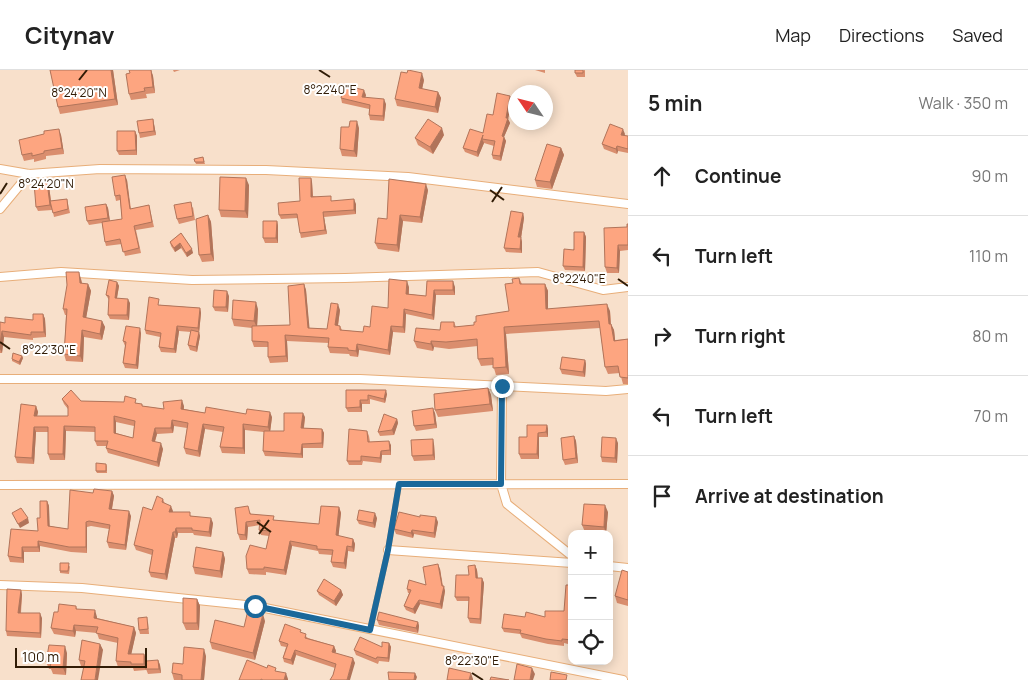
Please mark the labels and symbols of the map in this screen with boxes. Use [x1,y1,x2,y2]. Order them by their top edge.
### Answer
text: 8°22'40"E [303,81,357,98]
text: 8°24'20"N [51,84,107,101]
north arrow [508,85,553,130]
text: 8°24'20"N [18,175,74,192]
text: 8°22'40"E [552,270,606,287]
text: 8°22'30"E [22,341,76,358]
route end [491,375,514,398]
route start [244,595,267,618]
scale bar [15,645,148,668]
text: 8°22'30"E [445,652,499,669]

